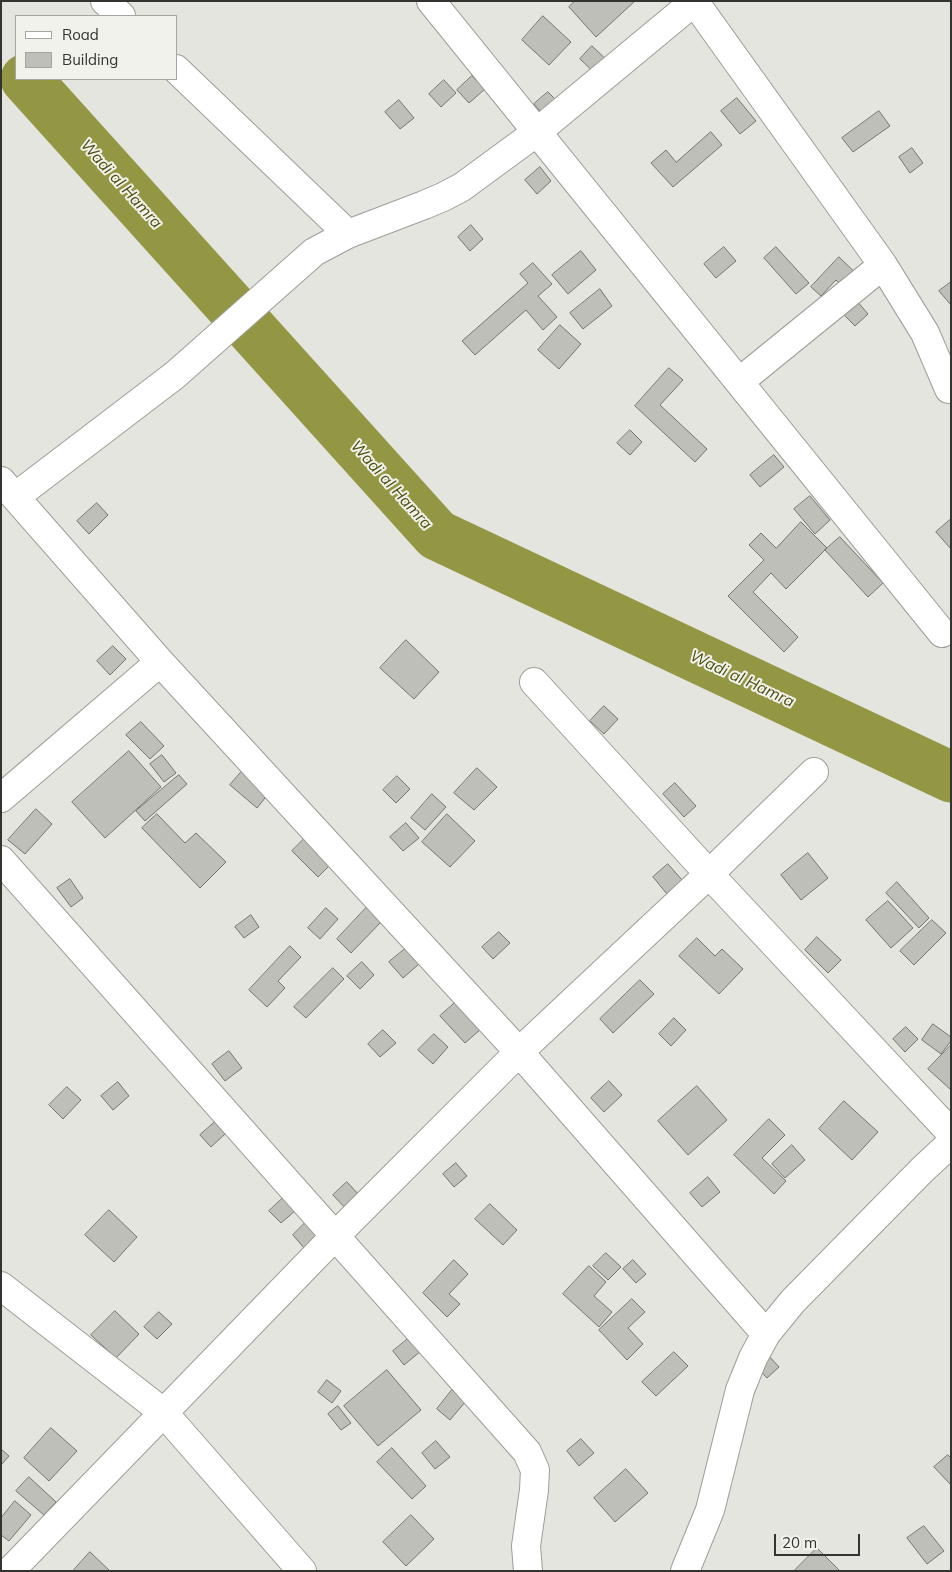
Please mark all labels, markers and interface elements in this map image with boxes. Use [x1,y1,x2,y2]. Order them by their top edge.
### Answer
legend [15,15,178,80]
text: Road [62,25,99,44]
text: Building [62,50,118,69]
water label: Wadi al Hamra [76,136,166,232]
water label: Wadi al Hamra [346,437,436,533]
water label: Wadi al Hamra [687,646,797,712]
scale bar [777,1524,863,1556]
text: 20 m [782,1533,817,1552]

